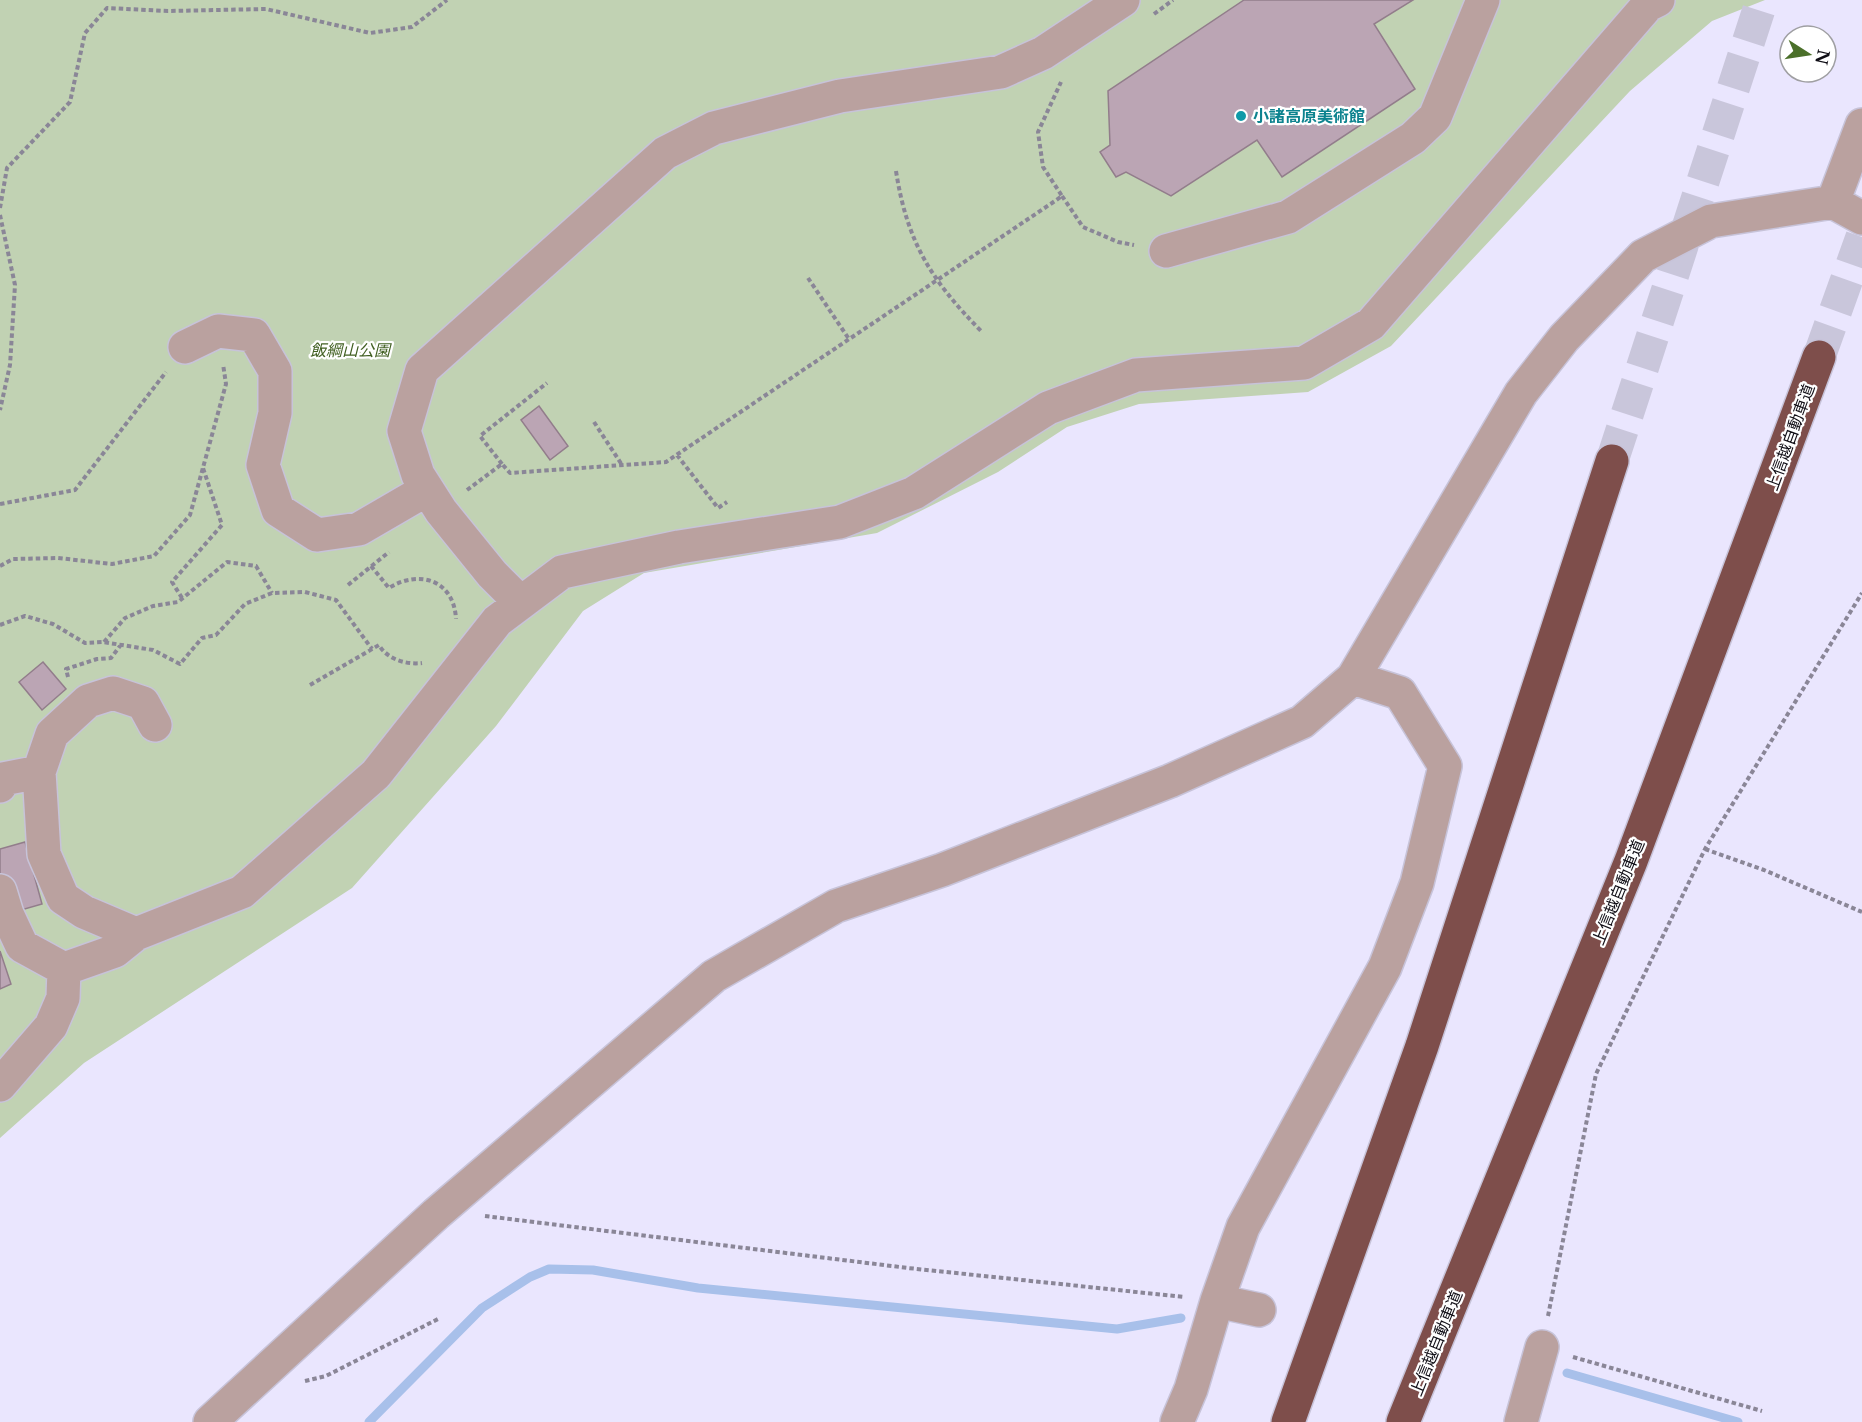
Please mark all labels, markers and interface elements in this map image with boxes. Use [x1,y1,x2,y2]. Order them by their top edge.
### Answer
north arrow [1778,24,1838,84]
text: N [1811,48,1834,67]
place label: 小諸高原美術館 [1253,106,1365,126]
marker: 小諸高原美術館 [1234,109,1248,123]
park label: 飯綱山公園 [310,340,392,360]
street label: 上信越自動車道 [1761,381,1819,493]
street label: 上信越自動車道 [1588,836,1648,948]
street label: 上信越自動車道 [1406,1287,1466,1399]

